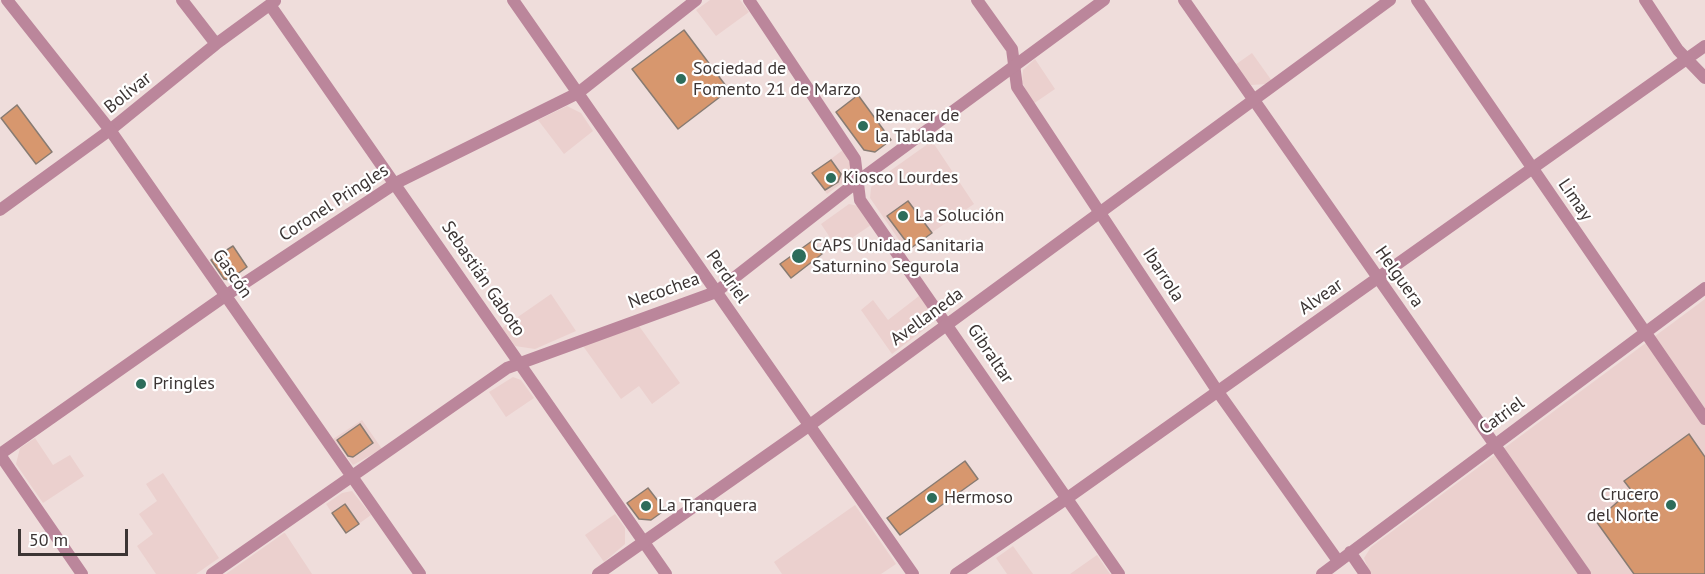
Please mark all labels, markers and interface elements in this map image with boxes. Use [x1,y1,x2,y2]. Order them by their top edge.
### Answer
place label: Sociedad de Fomento 21 de Marzo [693,58,861,100]
street label: Bolívar [100,68,156,118]
marker: Sociedad de Fomento 21 de Marzo [674,72,688,86]
place label: Renacer de la Tablada [875,105,959,148]
marker: Renacer de la Tablada [856,119,870,133]
street label: Coronel Pringles [275,160,393,246]
place label: Kiosco Lourdes [843,167,958,189]
marker: Kiosco Lourdes [824,171,838,185]
street label: Limay [1553,175,1597,225]
place label: La Solución [915,205,1004,227]
marker: La Solución [896,209,910,223]
street label: Sebastián Gaboto [436,217,530,341]
place label: CAPS Unidad Sanitaria Saturnino Segurola [812,235,984,278]
street label: Helguera [1370,242,1428,312]
street label: Ibarrola [1138,244,1188,306]
street label: Gascón [207,245,257,303]
street label: Perdriel [701,246,753,308]
marker: CAPS Unidad Sanitaria Saturnino Segurola [790,247,808,265]
street label: Necochea [625,268,703,314]
street label: Alvear [1295,274,1347,320]
street label: Avellaneda [886,283,968,351]
street label: Gibraltar [962,320,1018,388]
place label: Pringles [153,373,215,395]
marker: Pringles [134,377,148,391]
street label: Catriel [1475,392,1529,440]
place label: Crucero del Norte [1587,484,1659,526]
place label: Hermoso [944,487,1013,509]
marker: Hermoso [925,491,939,505]
place label: La Tranquera [658,495,757,517]
marker: Crucero del Norte [1664,498,1678,512]
marker: La Tranquera [639,499,653,513]
scale bar [21,517,130,555]
text: 50 m [29,528,68,551]

